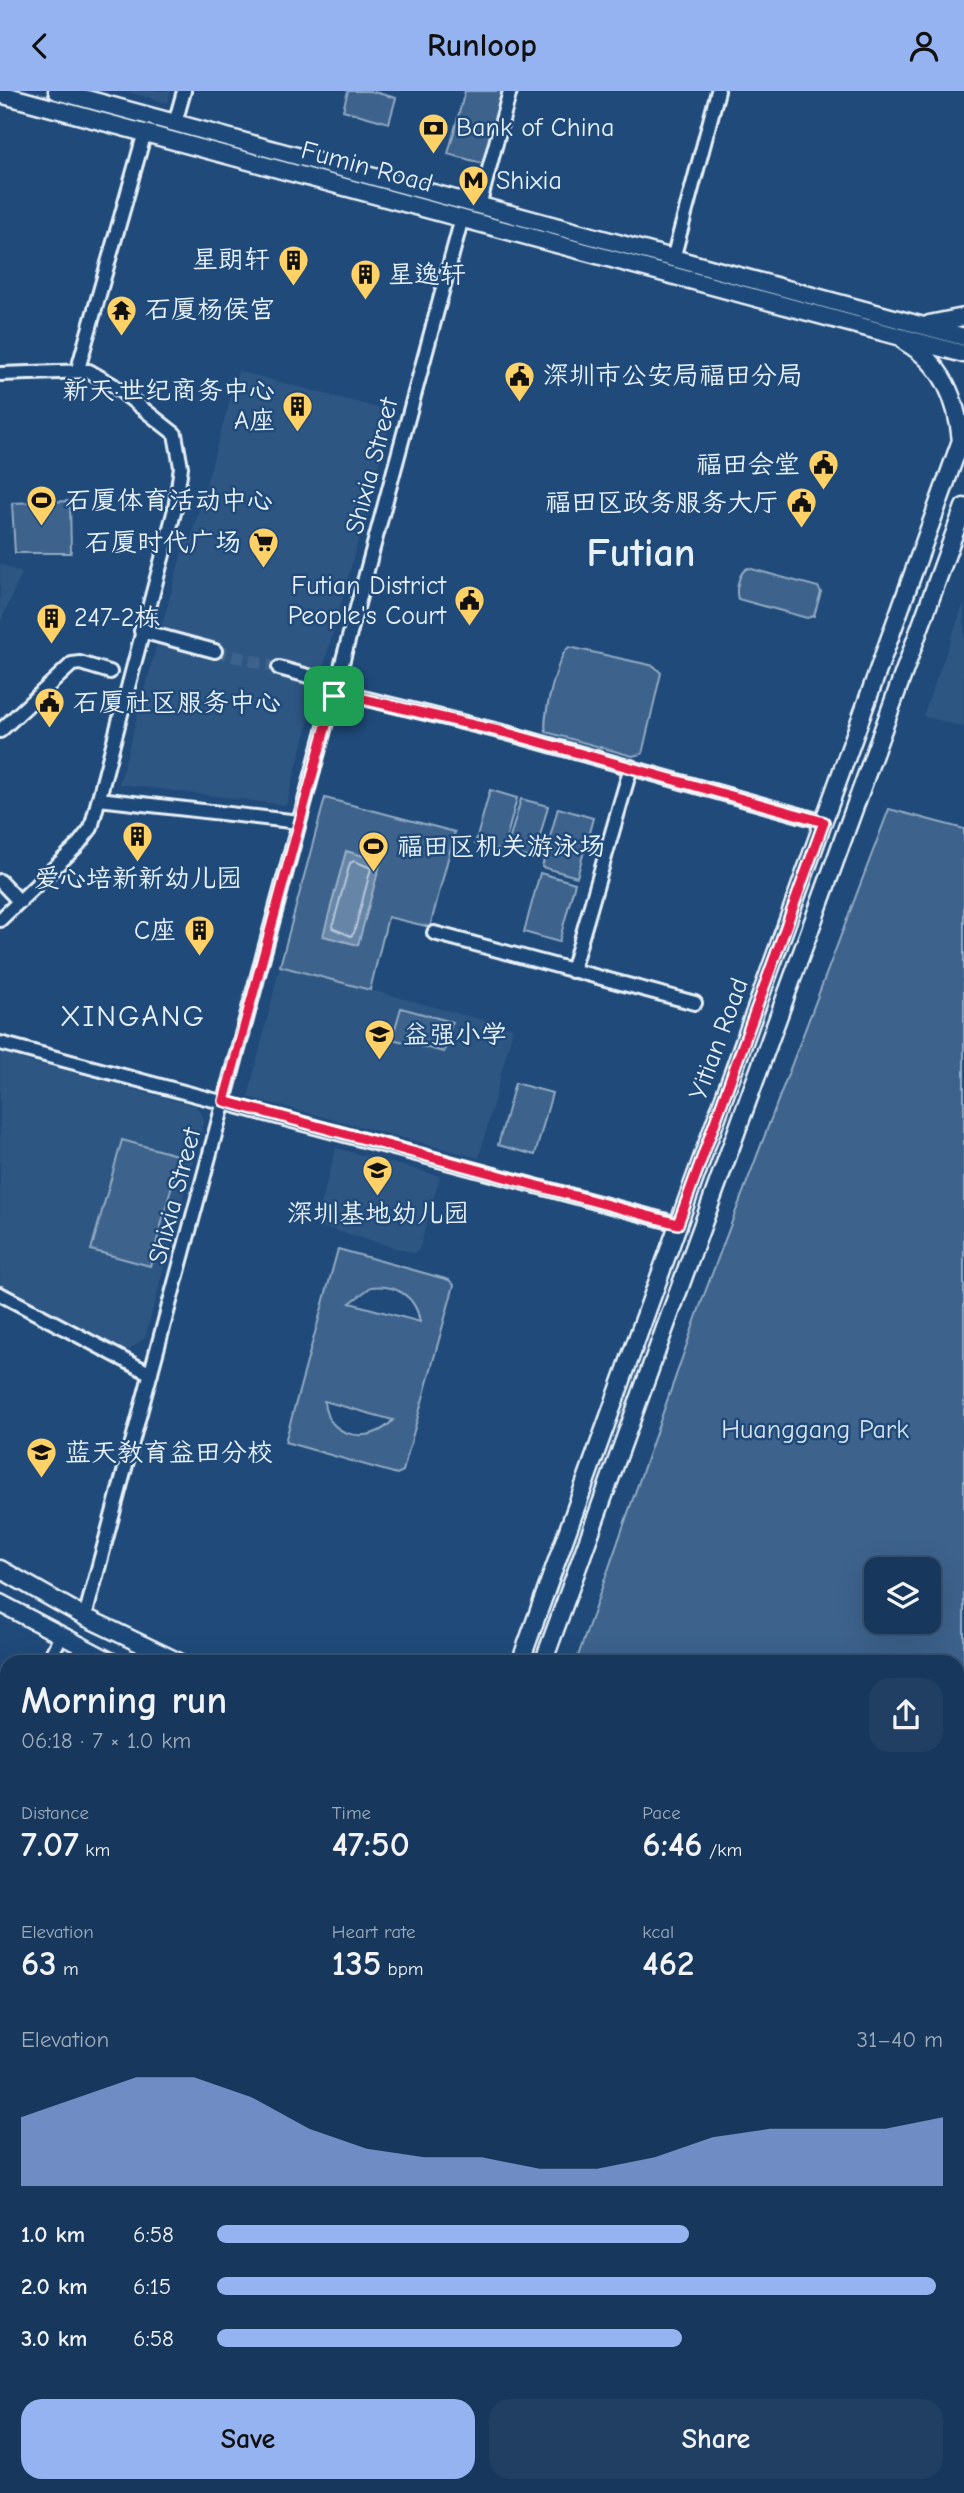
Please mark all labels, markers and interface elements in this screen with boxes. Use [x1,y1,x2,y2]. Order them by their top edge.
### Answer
icon: back [21,27,59,65]
text: Runloop [427,27,537,64]
icon: person [905,27,943,65]
bank icon: Bank of China [416,111,450,155]
place label: Bank of China [456,113,614,143]
street label: Fumin Road [298,135,436,199]
metro station icon: Shixia [456,164,490,208]
place label: Shixia [496,166,562,196]
building icon: 星朗轩 [276,243,310,287]
place label: 星朗轩 [192,245,270,275]
building icon: 星逸轩 [348,258,382,302]
place label: 星逸轩 [388,260,466,290]
temple icon: 石厦杨侯宫 [105,293,139,337]
place label: 石厦杨侯宫 [145,295,275,325]
public building icon: 深圳市公安局福田分局 [503,359,537,403]
place label: 深圳市公安局福田分局 [543,361,803,391]
place label: 新天·世纪商务中心 A座 [62,376,275,436]
building icon: 新天·世纪商务中心 A座 [281,389,315,433]
street label: Shixia Street [339,393,405,537]
public building icon: 福田会堂 [806,448,840,492]
place label: 福田会堂 [696,450,800,480]
sports icon: 石厦体育活动中心 [25,484,59,528]
place label: 石厦体育活动中心 [65,486,273,516]
public building icon: 福田区政务服务大厅 [785,486,819,530]
place label: 福田区政务服务大厅 [545,488,779,518]
supermarket icon: 石厦时代广场 [247,526,281,570]
place label: 石厦时代广场 [85,528,241,558]
district label: Futian [587,530,695,576]
place label: Futian District People's Court [288,571,448,631]
public building icon: Futian District People's Court [452,584,486,628]
building icon: 247-2栋 [34,601,68,645]
place label: 247-2栋 [74,603,160,633]
pin [304,666,364,726]
icon: arrive [315,677,353,715]
public building icon: 石厦社区服务中心 [33,686,67,730]
place label: 石厦社区服务中心 [73,688,281,718]
building icon: 爱心培新新幼儿园 [121,819,155,863]
sports icon: 福田区机关游泳场 [357,830,391,874]
place label: 福田区机关游泳场 [397,832,605,862]
place label: 爱心培新新幼儿园 [34,864,242,894]
building icon: C座 [182,914,216,958]
place label: C座 [134,916,176,946]
street label: Yitian Road [683,974,755,1104]
district label: XINGANG [60,999,206,1034]
school or university icon: 益强小学 [363,1018,397,1062]
place label: 益强小学 [403,1020,507,1050]
street label: Shixia Street [142,1123,208,1267]
school or university icon: 深圳基地幼儿园 [361,1154,395,1198]
place label: 深圳基地幼儿园 [287,1199,469,1229]
park label: Huanggang Park [721,1415,909,1445]
school or university icon: 蓝天教育益田分校 [25,1436,59,1480]
place label: 蓝天教育益田分校 [65,1438,273,1468]
map controls [864,1557,941,1634]
button: layers [864,1557,941,1634]
button: share [869,1678,943,1752]
text: Morning run [21,1679,227,1723]
text: 06:18 · 7 × 1.0 km [21,1727,191,1754]
text: Distance [21,1802,89,1824]
text: Time [332,1802,371,1824]
text: Pace [642,1802,681,1824]
text: 7.07 [21,1824,79,1865]
text: 47:50 [332,1824,410,1865]
text: 6:46 [642,1824,703,1865]
text: km [79,1839,110,1861]
text: /km [703,1839,742,1861]
text: Elevation [21,1921,94,1943]
text: Heart rate [332,1921,415,1943]
text: kcal [642,1921,674,1943]
text: 63 [21,1943,57,1984]
text: 135 [332,1943,381,1984]
text: 462 [642,1943,694,1984]
text: m [57,1958,79,1980]
text: bpm [381,1958,424,1980]
text: Elevation [21,2026,109,2053]
text: 31–40 m [857,2026,943,2053]
text: 1.0 km [21,2221,85,2248]
text: 6:58 [133,2221,174,2248]
text: 2.0 km [21,2273,87,2300]
text: 6:15 [133,2273,171,2300]
text: 3.0 km [21,2325,87,2352]
text: 6:58 [133,2325,174,2352]
button: Save [21,2399,475,2479]
button: Share [489,2399,943,2479]

